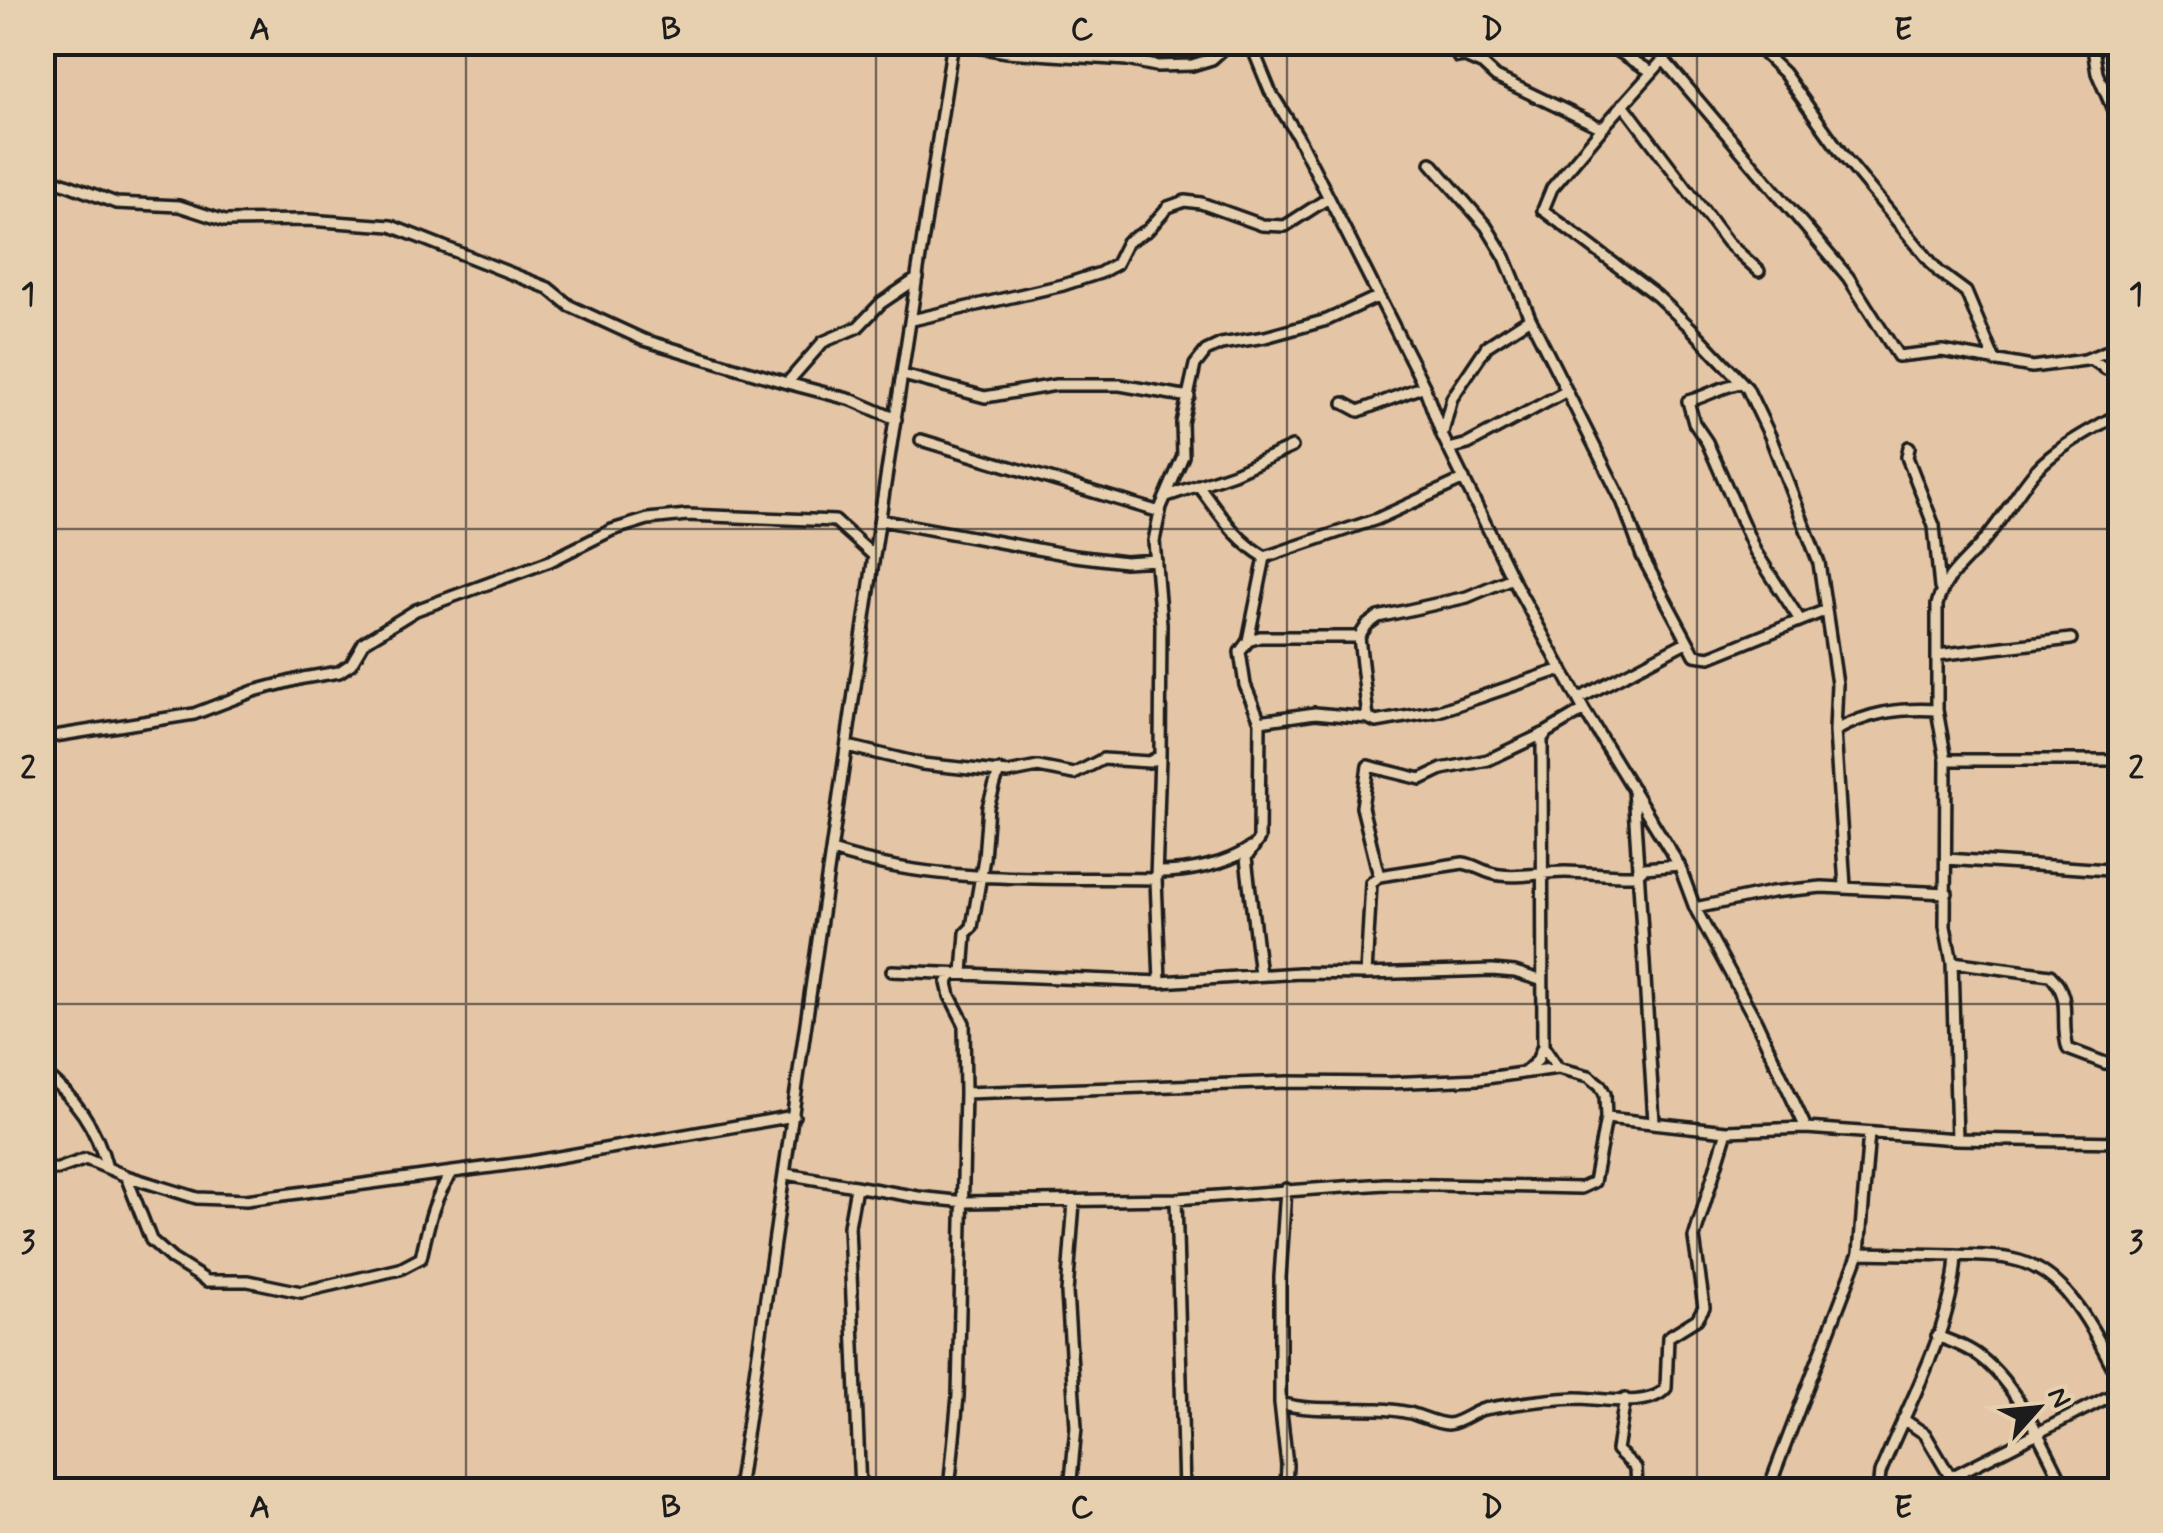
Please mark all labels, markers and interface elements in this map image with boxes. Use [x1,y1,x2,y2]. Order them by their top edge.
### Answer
text: A [250,9,270,51]
text: B [661,9,681,51]
text: C [1071,9,1094,51]
text: D [1481,9,1503,51]
text: E [1894,9,1913,51]
text: 1 [21,274,35,316]
text: 1 [2129,274,2143,316]
text: 2 [20,748,36,790]
text: 2 [2128,748,2144,790]
text: 3 [21,1222,36,1264]
text: 3 [2129,1222,2144,1264]
north arrow [1988,1358,2088,1458]
text: N [2037,1381,2079,1414]
text: A [250,1487,270,1529]
text: B [661,1487,681,1529]
text: C [1071,1487,1094,1529]
text: D [1481,1487,1503,1529]
text: E [1894,1487,1913,1529]

